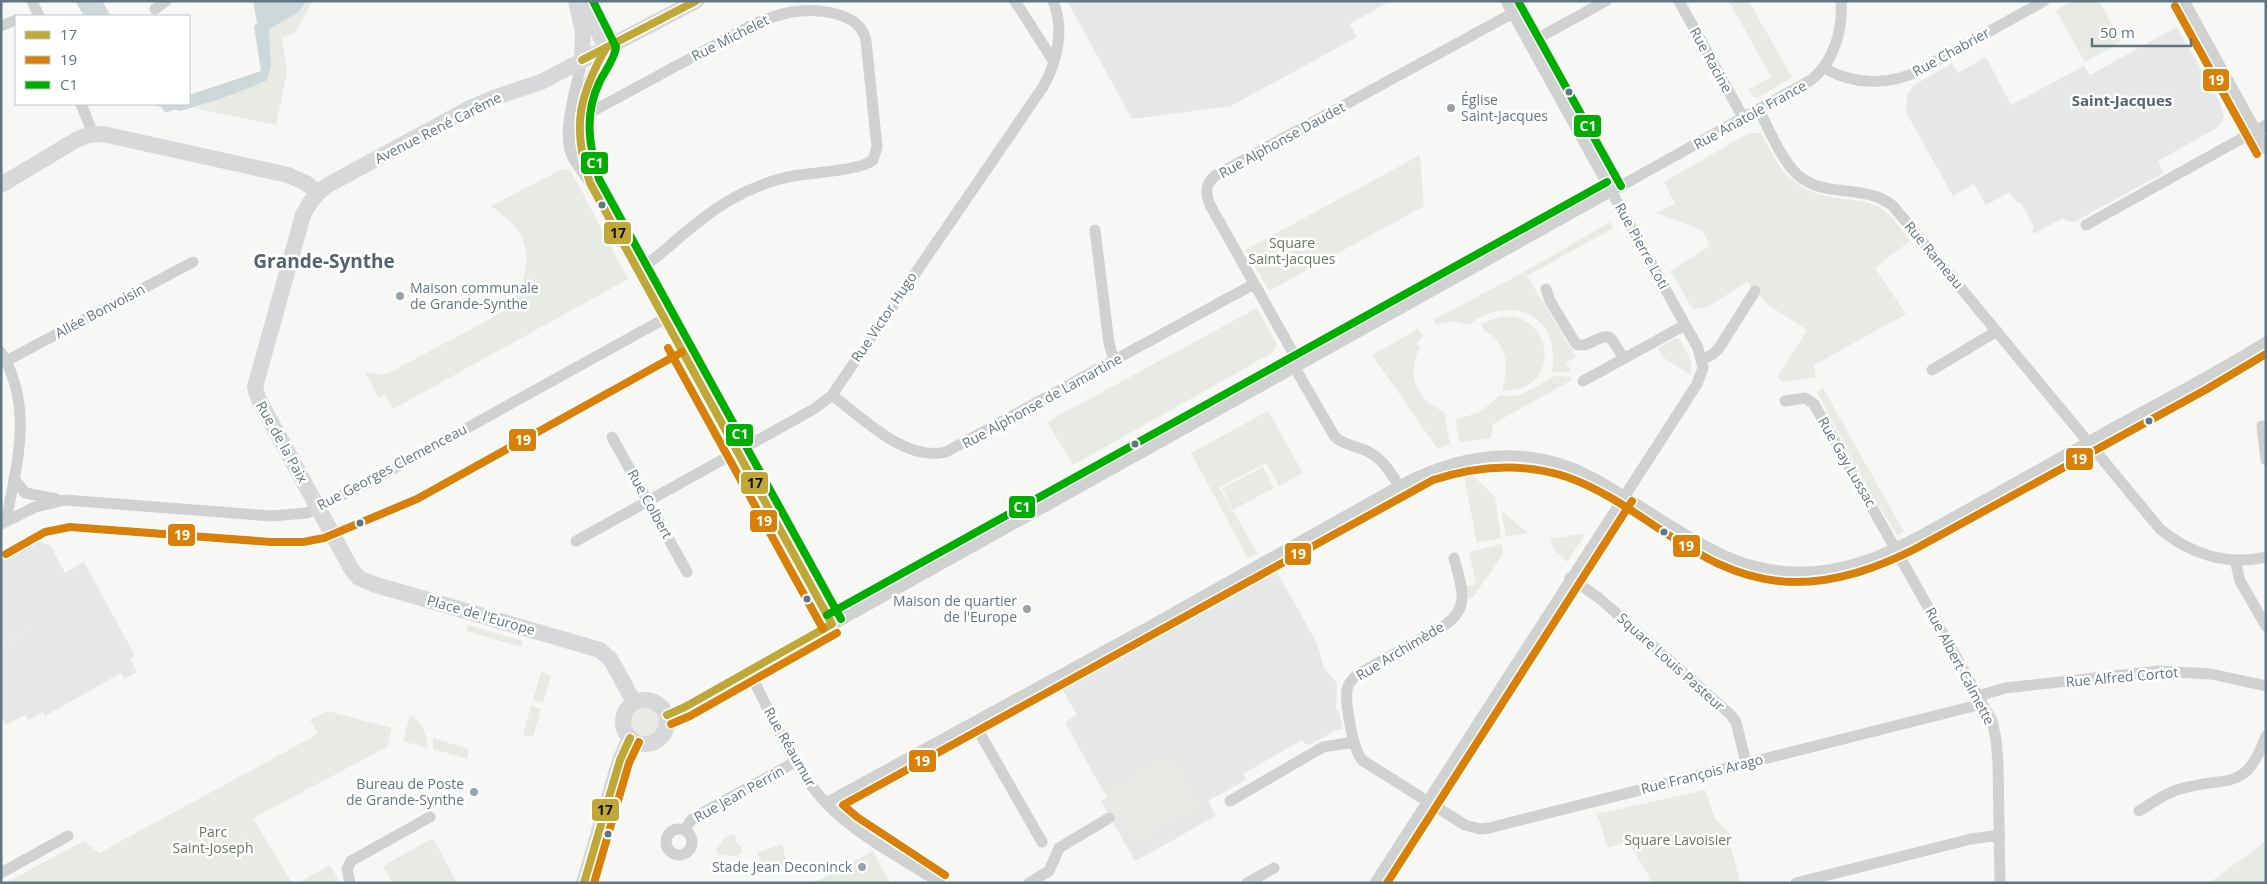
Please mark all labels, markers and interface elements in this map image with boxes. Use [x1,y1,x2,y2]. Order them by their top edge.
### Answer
street label: Rue Michelet [688,10,772,65]
legend [15,15,190,105]
scale bar [2092,15,2191,47]
street label: Rue Chabrier [1909,22,1993,81]
text: 50 m [2100,22,2135,42]
text: 17 [60,24,77,44]
street label: Rue Racine [1686,24,1737,96]
text: 19 [60,49,77,69]
line badge: 19 [2202,68,2230,92]
text: 19 [2208,70,2224,89]
text: C1 [60,74,78,94]
street label: Rue Anatole France [1690,76,1810,153]
street label: Avenue René Carême [371,87,505,168]
unlabelled marker [1564,87,1574,97]
place label: Église Saint-Jacques [1461,90,1548,125]
district label: Saint-Jacques [2072,90,2172,110]
street label: Rue Alphonse Daudet [1215,97,1348,182]
marker: Église Saint-Jacques [1445,102,1457,114]
line badge: C1 [1573,114,1602,138]
text: C1 [1580,116,1596,135]
line badge: C1 [580,151,609,175]
text: C1 [587,153,603,172]
street label: Rue Pierre Loti [1611,199,1674,292]
unlabelled marker [597,200,607,210]
street label: Rue Rameau [1901,217,1968,292]
line badge: 17 [603,221,632,245]
text: 17 [610,223,626,242]
park label: Square Saint-Jacques [1248,233,1336,268]
district label: Grande-Synthe [253,248,395,274]
street label: Rue Victor Hugo [846,268,921,366]
place label: Maison communale de Grande-Synthe [410,278,539,313]
street label: Allée Bonvoisin [52,279,148,342]
marker: Maison communale de Grande-Synthe [394,290,406,302]
street label: Rue Alphonse de Lamartine [958,349,1125,453]
street label: Rue de la Paix [252,397,313,487]
street label: Rue Gay Lussac [1814,413,1881,511]
unlabelled marker [2144,416,2154,426]
street label: Rue Georges Clemenceau [313,419,470,514]
line badge: C1 [725,423,754,447]
text: C1 [732,424,748,443]
line badge: 19 [508,428,537,452]
text: 19 [515,430,531,449]
unlabelled marker [1130,439,1140,449]
line badge: 19 [2065,447,2094,471]
text: 19 [2071,449,2087,468]
street label: Rue Colbert [624,466,677,542]
line badge: 17 [740,471,769,495]
text: 17 [747,473,763,492]
line badge: C1 [1008,495,1036,519]
text: C1 [1014,497,1030,516]
line badge: 19 [749,509,778,533]
text: 19 [756,511,772,530]
unlabelled marker [355,518,365,528]
line badge: 19 [167,523,196,547]
text: 19 [174,525,190,544]
unlabelled marker [1659,527,1669,537]
line badge: 19 [1672,534,1701,558]
text: 19 [1678,536,1694,555]
line badge: 19 [1284,542,1312,566]
text: 19 [1290,544,1306,563]
street label: Place de l'Europe [425,590,537,639]
place label: Maison de quartier de l'Europe [893,591,1017,626]
unlabelled marker [802,594,812,604]
marker: Maison de quartier de l'Europe [1021,603,1033,615]
street label: Rue Albert Calmette [1921,604,2000,728]
street label: Square Louis Pasteur [1614,608,1729,715]
street label: Rue Archimède [1352,617,1447,684]
street label: Rue Alfred Cortot [2065,662,2179,691]
street label: Rue Réaumur [760,704,821,790]
line badge: 19 [908,749,937,773]
street label: Rue François Arago [1639,749,1765,798]
text: 19 [914,751,930,770]
street label: Rue Jean Perrin [690,761,787,826]
place label: Bureau de Poste de Grande-Synthe [346,774,464,809]
marker: Bureau de Poste de Grande-Synthe [468,786,480,798]
line badge: 17 [591,798,620,822]
text: 17 [597,800,613,819]
park label: Parc Saint-Joseph [173,822,253,857]
unlabelled marker [603,829,613,839]
park label: Square Lavoisier [1624,830,1732,849]
place label: Stade Jean Deconinck [712,857,853,876]
marker: Stade Jean Deconinck [856,861,868,873]

